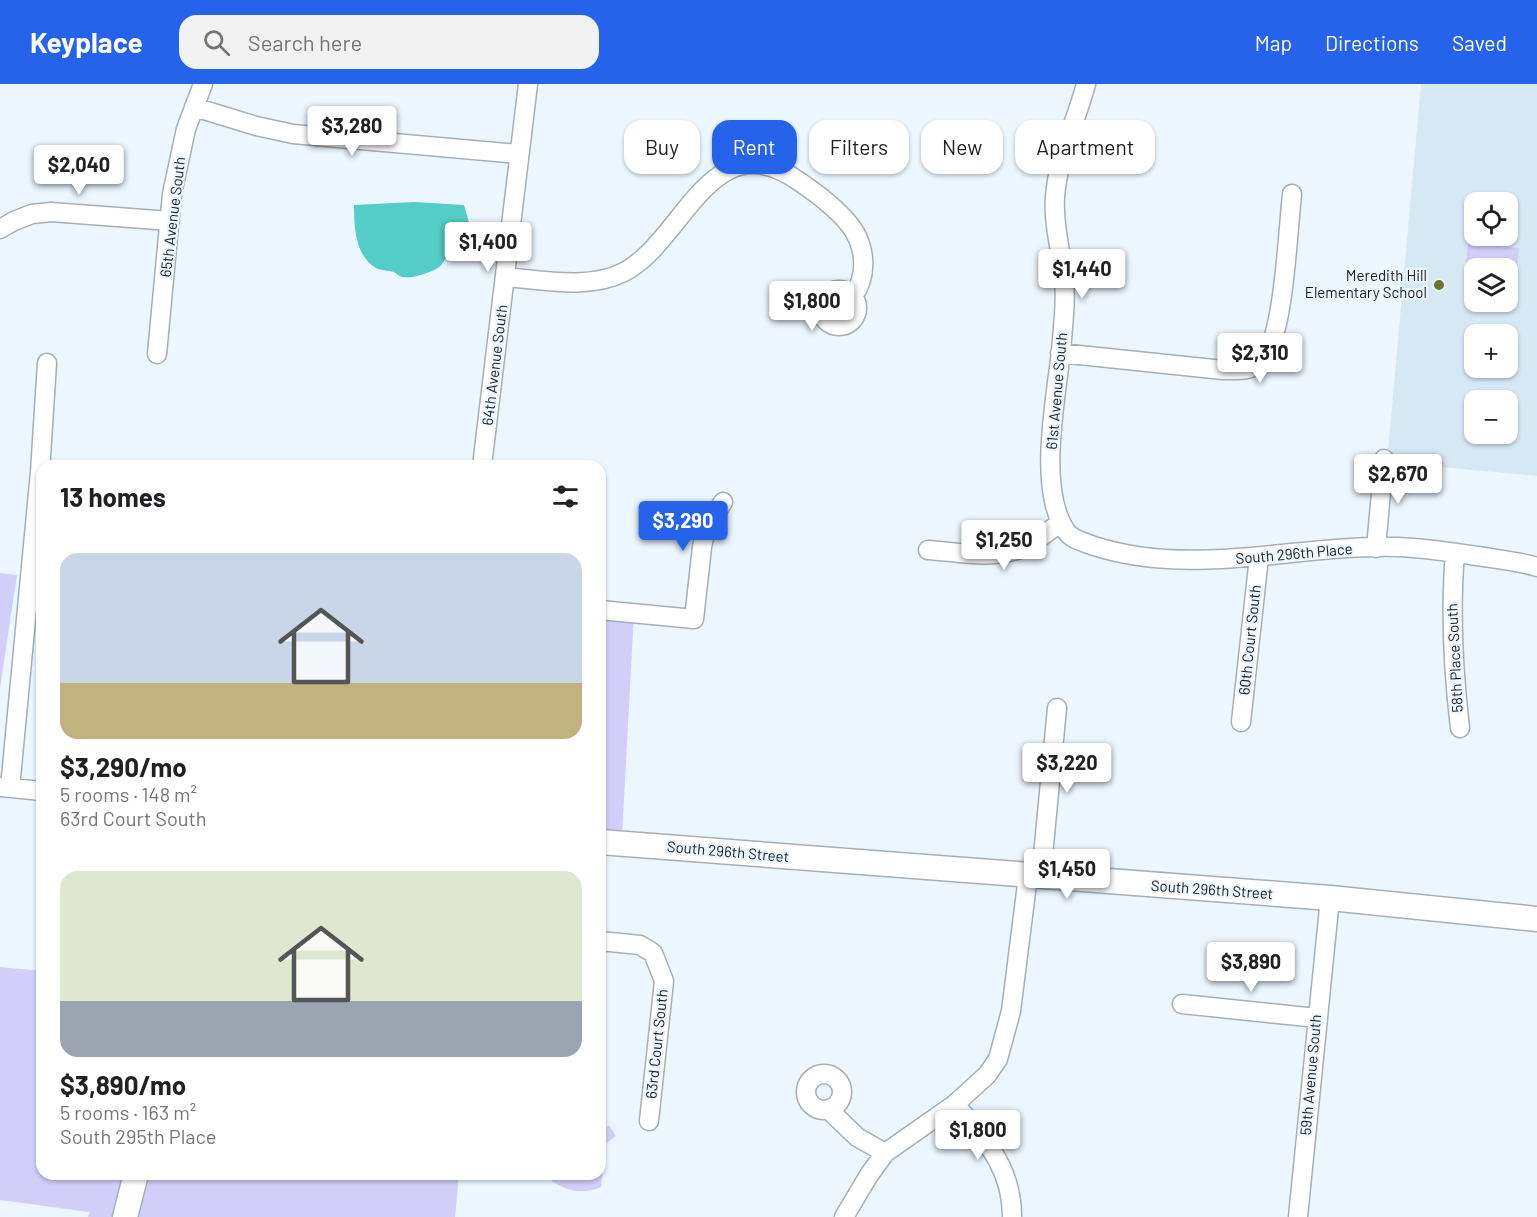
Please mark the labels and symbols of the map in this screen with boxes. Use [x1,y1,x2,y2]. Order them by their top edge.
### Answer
pin: $3,280 [303,106,401,157]
pin: $2,040 [30,145,128,196]
street label: 65th Avenue South [156,156,188,278]
pin: $1,400 [439,222,537,273]
pin: $1,440 [1033,249,1131,300]
place label: Meredith Hill Elementary School [1305,266,1427,301]
marker: Meredith Hill Elementary School [1432,278,1446,292]
pin: $1,800 [763,281,861,332]
street label: 64th Avenue South [478,303,510,426]
street label: 61st Avenue South [1042,332,1070,450]
pin: $2,310 [1211,333,1309,384]
pin: $2,670 [1349,454,1447,505]
pin: $3,290 [634,501,732,552]
pin: $1,250 [955,520,1053,571]
street label: South 296th Place [1235,539,1353,567]
street label: 60th Court South [1234,584,1264,696]
street label: 58th Place South [1442,603,1466,713]
pin: $3,220 [1018,743,1116,794]
street label: South 296th Street [666,837,790,865]
pin: $1,450 [1018,849,1116,900]
street label: South 296th Street [1150,876,1274,902]
pin: $3,890 [1202,942,1300,993]
street label: 63rd Court South [641,988,671,1100]
street label: 59th Avenue South [1296,1014,1324,1136]
pin: $1,800 [929,1110,1027,1161]

